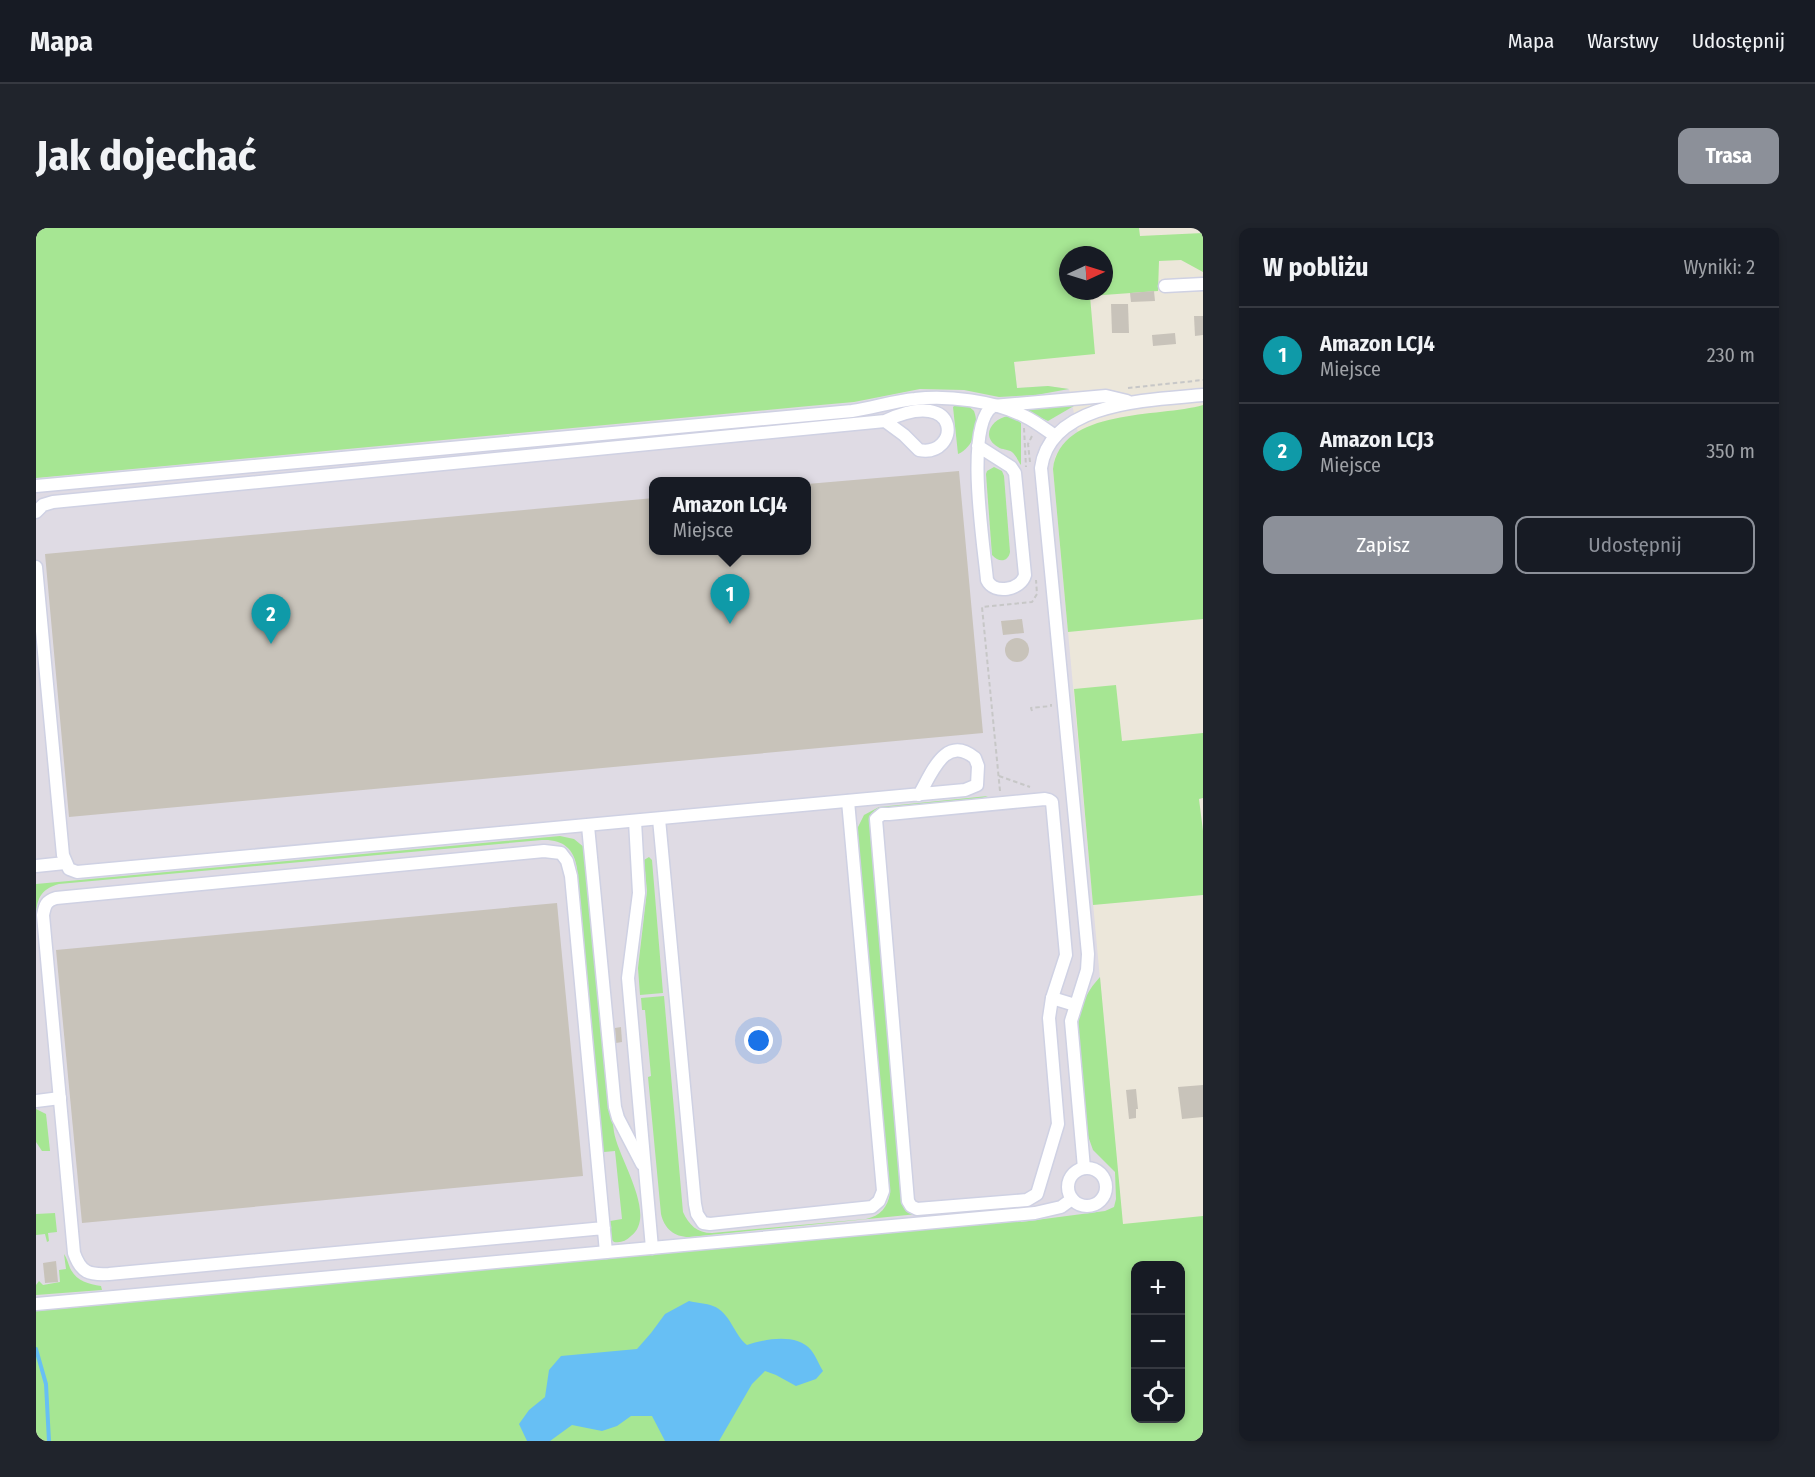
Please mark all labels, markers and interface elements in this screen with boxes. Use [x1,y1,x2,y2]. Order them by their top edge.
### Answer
text: Mapa [30,25,93,58]
text: Mapa [1508,28,1554,54]
text: Warstwy [1587,28,1659,54]
text: Udostępnij [1692,28,1785,54]
button: Trasa [1678,128,1779,184]
text: Jak dojechać [36,131,256,181]
north arrow [1059,246,1113,300]
text: W pobliżu [1263,252,1369,283]
text: Wyniki: 2 [1683,255,1755,279]
text: Amazon LCJ4 [1320,330,1435,357]
text: 1 [1278,343,1287,367]
text: 230 m [1707,343,1755,367]
text: Miejsce [1320,357,1381,381]
text: Amazon LCJ3 [1320,426,1434,453]
text: 2 [1278,439,1287,463]
text: 350 m [1706,439,1755,463]
text: Miejsce [1320,453,1381,477]
popup [649,477,811,555]
text: Amazon LCJ4 [673,491,787,518]
button: Zapisz [1263,516,1503,574]
button: Udostępnij [1515,516,1755,574]
text: Miejsce [673,518,733,542]
pin: 1 [710,574,750,624]
pin: 2 [252,594,290,644]
your location [744,1026,773,1055]
map controls [1131,1261,1185,1423]
button: + [1131,1261,1185,1315]
button: − [1131,1315,1185,1369]
button: locate [1131,1369,1185,1423]

